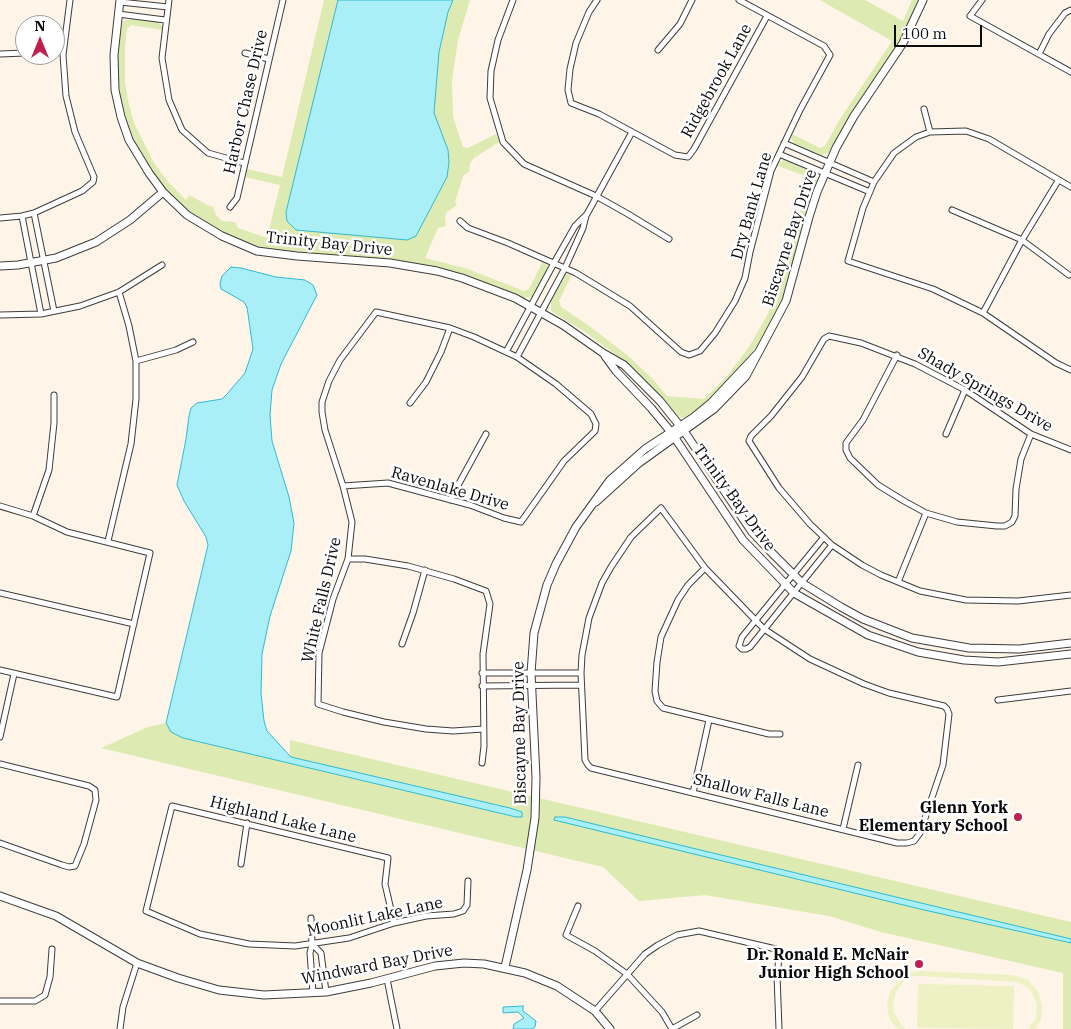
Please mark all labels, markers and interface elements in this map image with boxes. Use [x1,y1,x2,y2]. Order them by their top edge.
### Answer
north arrow [15,15,65,65]
scale bar [896,15,984,47]
text: N [34,17,46,35]
street label: Ridgebrook Lane [678,21,756,141]
text: 100 m [902,24,947,43]
street label: Harbor Chase Drive [220,28,272,176]
street label: Dry Bank Lane [727,150,777,262]
street label: Biscayne Bay Drive [759,167,821,309]
street label: Trinity Bay Drive [265,228,393,260]
street label: Shady Springs Drive [914,344,1056,436]
street label: Trinity Bay Drive [689,441,779,555]
street label: Ravenlake Drive [389,463,511,515]
street label: White Falls Drive [298,535,346,665]
street label: Biscayne Bay Drive [509,661,531,805]
street label: Shallow Falls Lane [691,770,831,822]
street label: Highland Lake Lane [208,793,358,847]
place label: Glenn York Elementary School [859,798,1008,836]
marker: Glenn York Elementary School [1012,811,1024,823]
street label: Moonlit Lake Lane [305,893,445,941]
street label: Windward Bay Drive [300,941,454,989]
place label: Dr. Ronald E. McNair Junior High School [746,945,909,983]
marker: Dr. Ronald E. McNair Junior High School [913,958,925,970]

